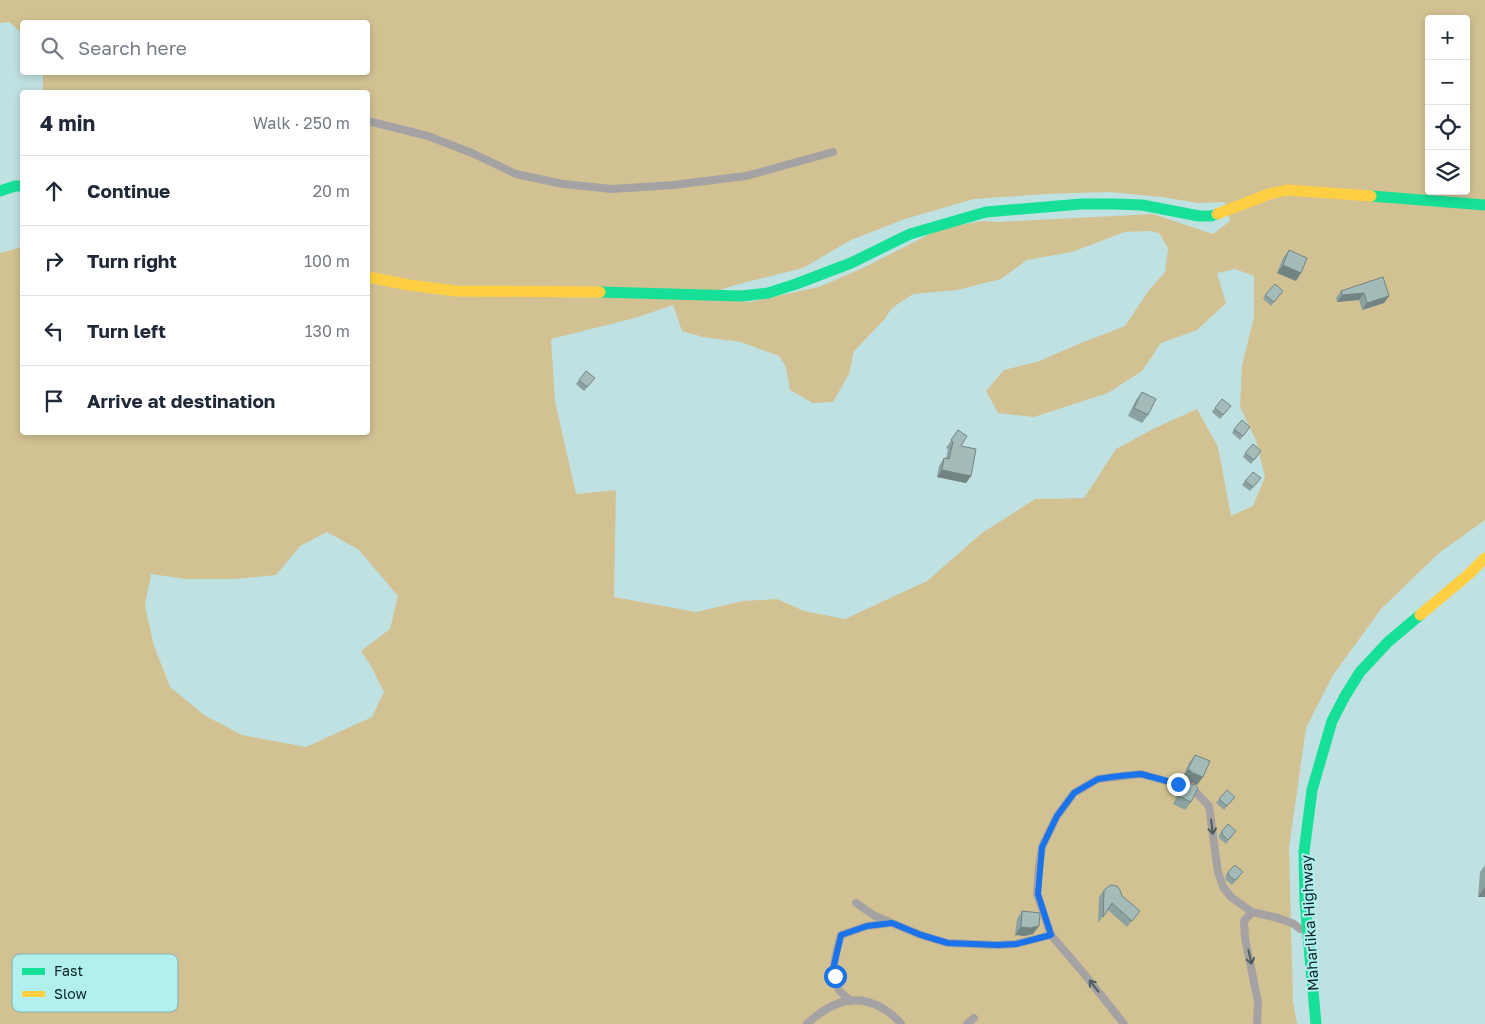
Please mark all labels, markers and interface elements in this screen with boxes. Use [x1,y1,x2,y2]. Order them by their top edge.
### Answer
map controls [1425,15,1470,195]
button: + [1425,15,1470,60]
search box [20,20,370,75]
icon: search [38,34,66,62]
text: Search here [78,36,187,59]
button: − [1425,60,1470,105]
button: locate [1425,105,1470,150]
text: 4 min [40,110,95,136]
text: Walk · 250 m [253,113,350,133]
button: layers [1425,150,1470,195]
icon: ahead [40,177,68,205]
text: Continue [87,179,170,202]
text: 20 m [313,181,350,201]
icon: right [40,247,68,275]
text: Turn right [87,249,177,272]
text: 100 m [304,251,350,271]
icon: left [40,317,68,345]
text: Turn left [87,319,166,342]
text: 130 m [305,321,350,341]
icon: arrive [40,387,68,415]
text: Arrive at destination [87,389,275,412]
route end [1167,773,1190,796]
one-way arrow [1207,819,1217,835]
street label: Maharlika Highway [1296,854,1322,992]
one-way arrow [1245,949,1255,965]
legend [12,954,178,1012]
text: Fast [54,962,83,979]
route start [824,965,847,988]
one-way arrow [1088,980,1099,993]
text: Slow [54,985,87,1002]

